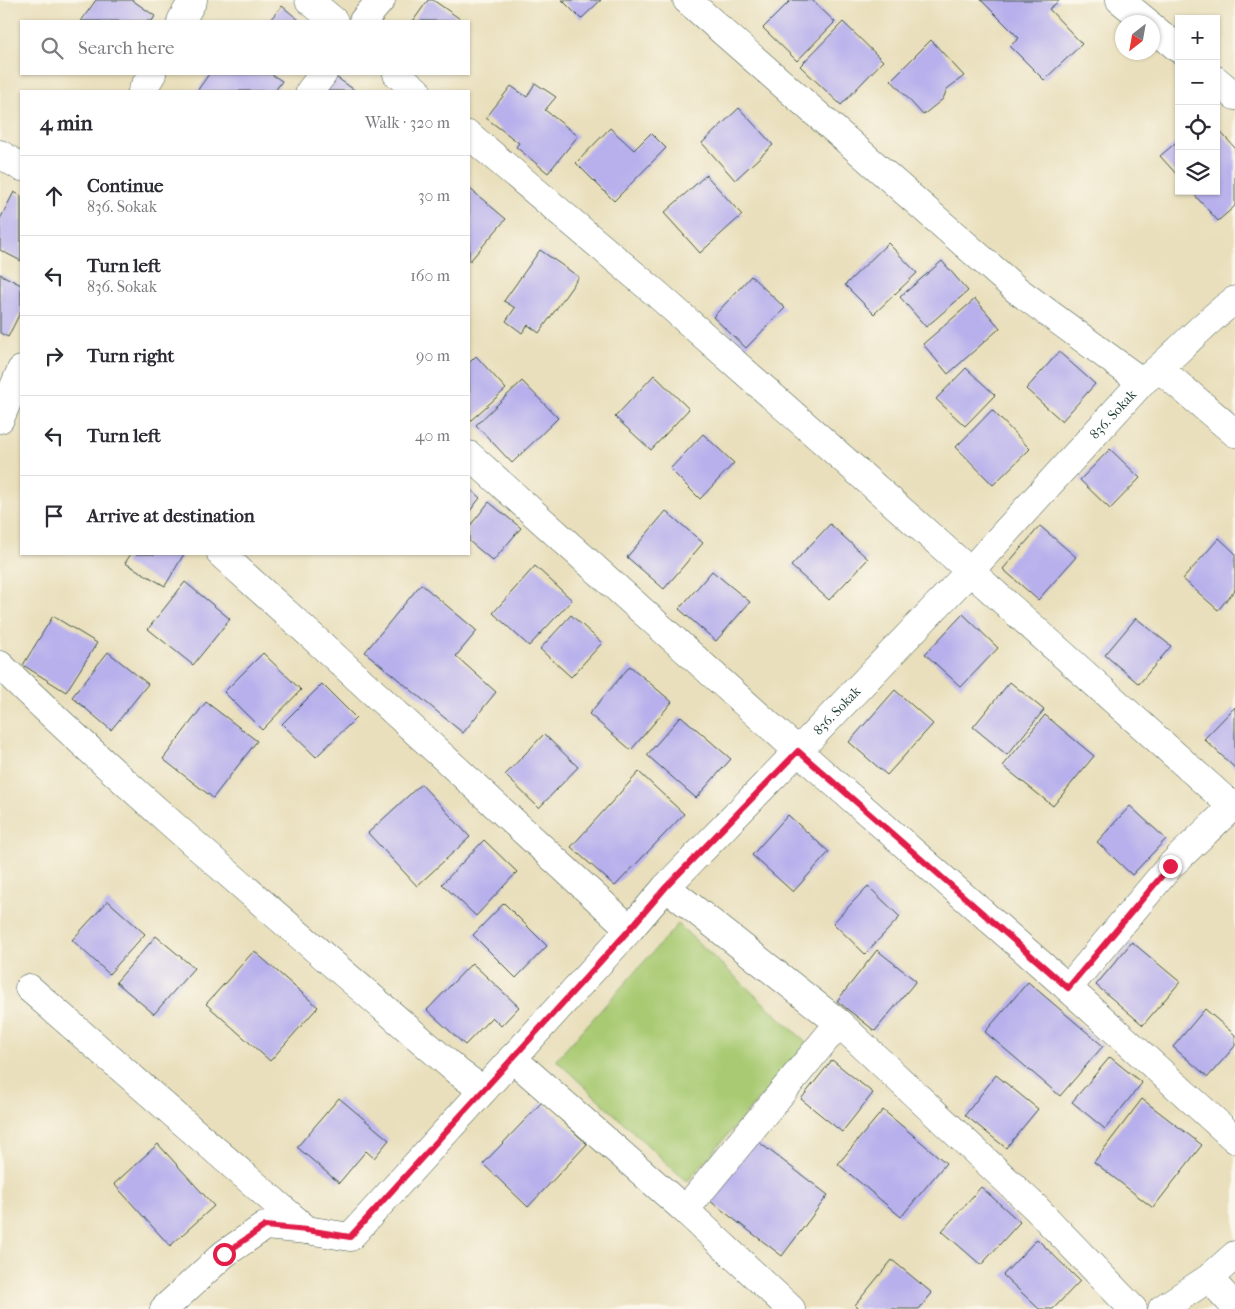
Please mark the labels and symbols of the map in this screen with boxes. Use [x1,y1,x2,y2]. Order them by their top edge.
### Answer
north arrow [1115,15,1160,60]
street label: 836. Sokak [1086,385,1140,442]
street label: 836. Sokak [809,682,865,738]
route end [1159,855,1182,878]
route start [213,1243,236,1266]

